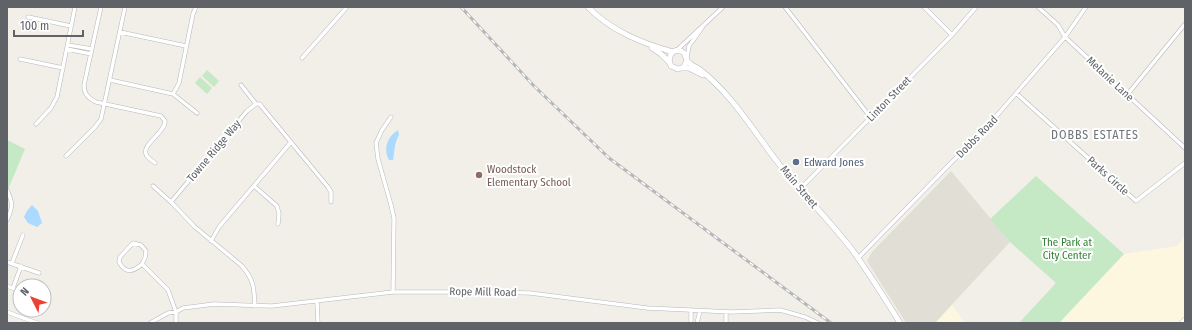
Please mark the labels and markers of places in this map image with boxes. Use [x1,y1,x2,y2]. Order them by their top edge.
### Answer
place label: Edward Jones [804,156,864,169]
marker: Edward Jones [791,157,801,167]
place label: Woodstock Elementary School [487,163,571,189]
marker: Woodstock Elementary School [474,170,484,180]

